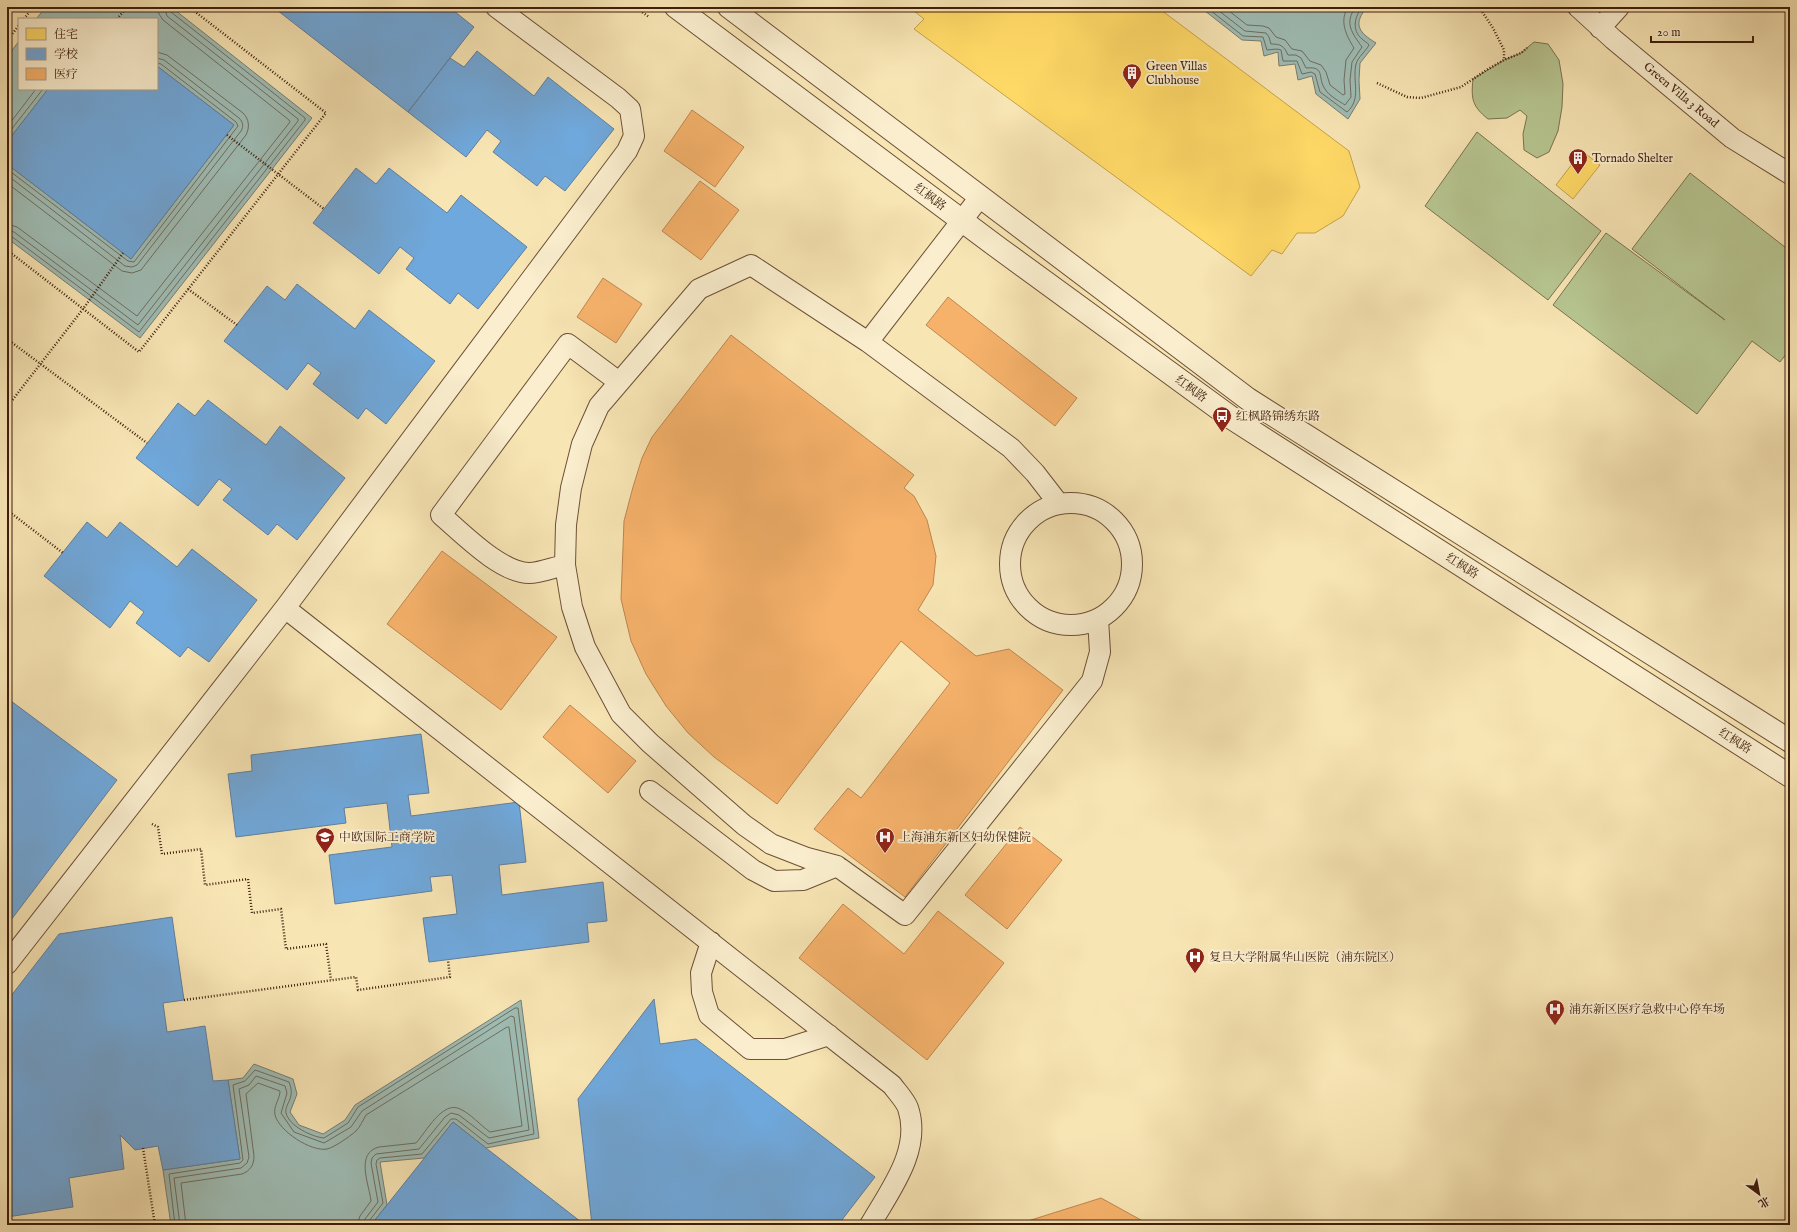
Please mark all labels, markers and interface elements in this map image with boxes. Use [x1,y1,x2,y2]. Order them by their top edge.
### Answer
legend [18,18,158,90]
scale bar [1651,18,1753,44]
text: 20 m [1657,25,1680,40]
text: 住宅 [54,27,78,42]
text: 学校 [54,47,78,62]
place label: Green Villas Clubhouse [1146,59,1207,88]
street label: Green Villa 3 Road [1640,59,1722,131]
building icon: Green Villas Clubhouse [1121,62,1143,90]
text: 医疗 [54,67,78,82]
building icon: Tornado Shelter [1567,147,1589,175]
place label: Tornado Shelter [1592,151,1673,166]
street label: 红枫路 [911,180,949,214]
street label: 红枫路 [1172,372,1210,406]
bus stop icon: 红枫路锦绣东路 [1211,405,1233,433]
place label: 红枫路锦绣东路 [1236,409,1320,424]
street label: 红枫路 [1443,550,1481,582]
street label: 红枫路 [1716,725,1754,757]
school or university icon: 中欧国际工商学院 [314,826,336,854]
hospital icon: 上海浦东新区妇幼保健院 [874,826,896,854]
place label: 中欧国际工商学院 [339,830,435,845]
place label: 上海浦东新区妇幼保健院 [899,830,1031,845]
hospital icon: 复旦大学附属华山医院（浦东院区） [1184,946,1206,974]
place label: 复旦大学附属华山医院（浦东院区） [1209,950,1401,965]
hospital icon: 浦东新区医疗急救中心停车场 [1544,998,1566,1026]
place label: 浦东新区医疗急救中心停车场 [1569,1002,1725,1017]
north arrow [1739,1174,1779,1214]
text: 北 [1755,1193,1772,1210]

